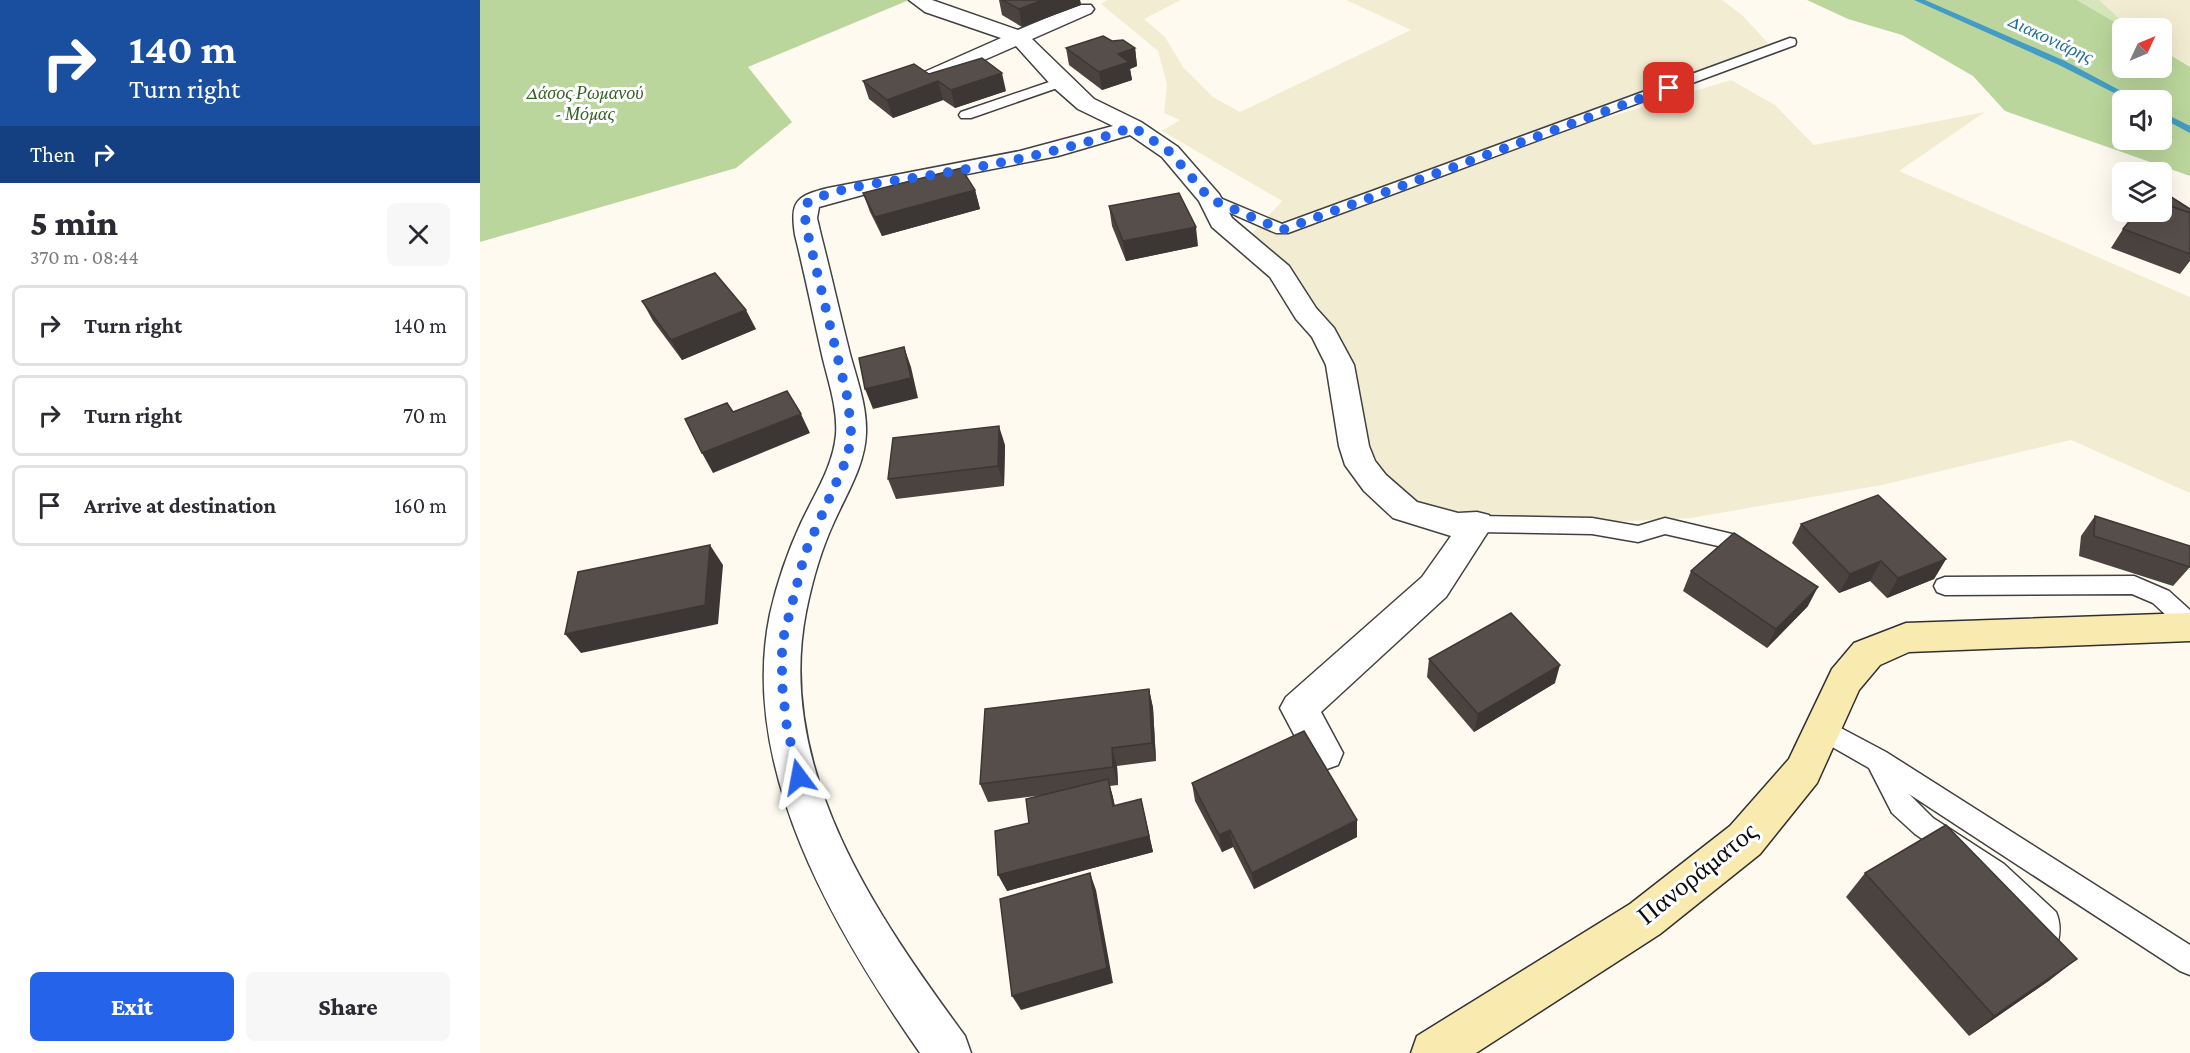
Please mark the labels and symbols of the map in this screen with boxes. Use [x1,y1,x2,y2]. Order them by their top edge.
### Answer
water label: Διακονιάρης [2005,10,2097,68]
north arrow [2112,18,2172,78]
pin [1643,62,1694,113]
park label: Δάσος Ρωμανού - Μόμας [526,83,643,124]
position arrow [767,745,831,809]
street label: Πανοράματος [1632,816,1763,930]

